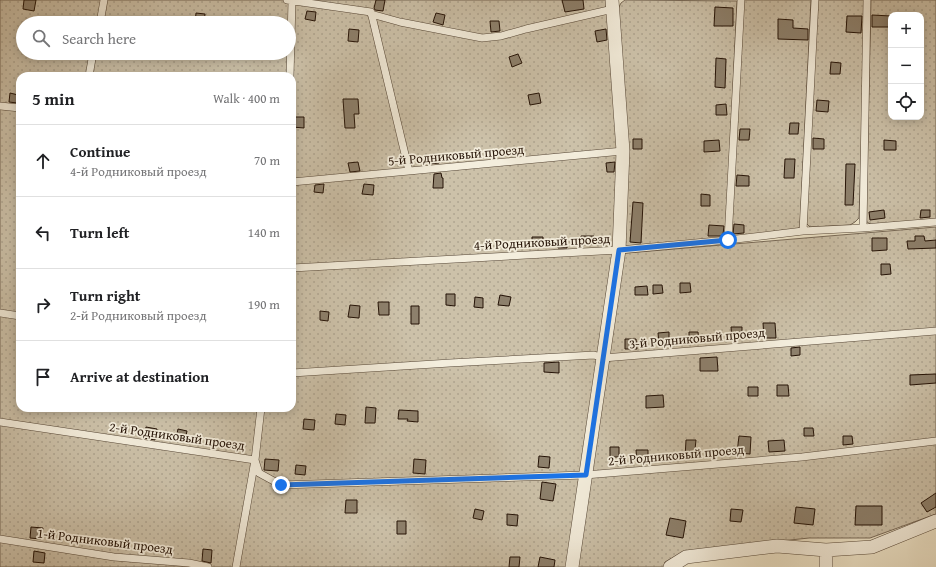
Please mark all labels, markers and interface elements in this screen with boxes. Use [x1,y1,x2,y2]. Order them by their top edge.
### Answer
map controls [888,12,924,120]
button: + [888,12,924,48]
search box [16,16,296,60]
icon: search [30,27,52,49]
text: Search here [62,28,136,49]
button: − [888,48,924,84]
button: locate [888,84,924,120]
text: 5 min [32,86,74,111]
text: Walk · 400 m [213,89,280,108]
street label: 5-й Родниковый проезд [387,140,525,170]
text: Continue [70,141,131,162]
icon: ahead [32,150,54,172]
text: 70 m [254,151,280,170]
text: 4-й Родниковый проезд [70,162,207,181]
icon: left [32,222,54,244]
text: Turn left [70,222,129,243]
text: 140 m [248,223,280,242]
street label: 4-й Родниковый проезд [473,229,611,255]
route start [719,231,737,249]
text: Turn right [70,285,141,306]
icon: right [32,294,54,316]
text: 190 m [248,295,280,314]
text: 2-й Родниковый проезд [70,306,207,325]
street label: 3-й Родниковый проезд [628,323,766,353]
icon: arrive [32,366,54,388]
text: Arrive at destination [70,366,209,387]
street label: 2-й Родниковый проезд [108,417,246,455]
street label: 2-й Родниковый проезд [607,440,745,470]
route end [272,476,290,494]
street label: 1-й Родниковый проезд [36,523,174,559]

